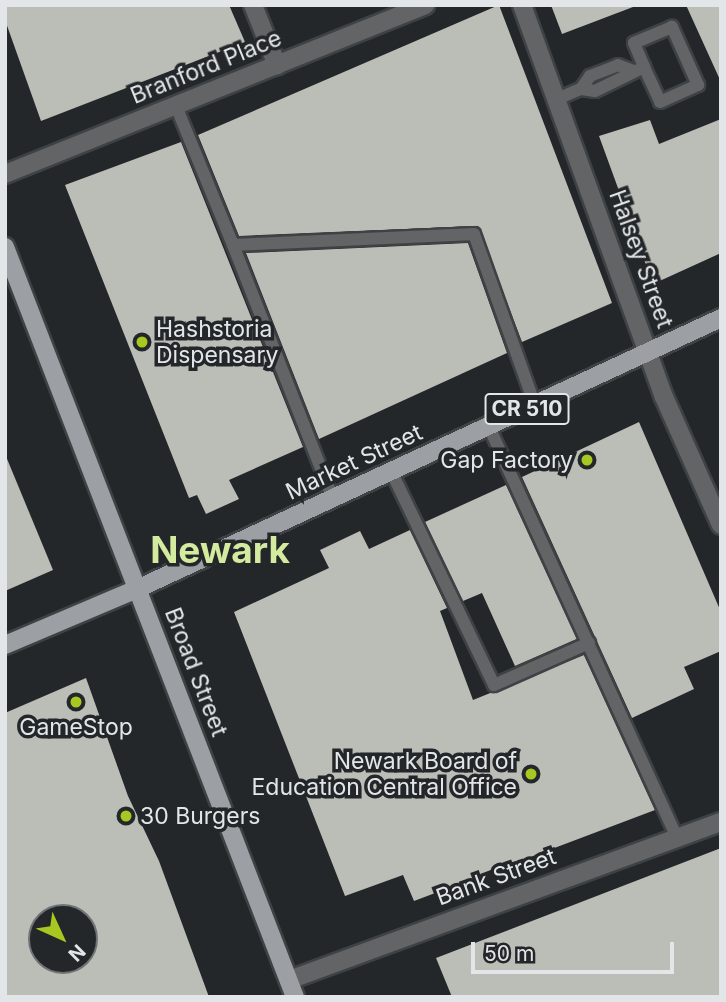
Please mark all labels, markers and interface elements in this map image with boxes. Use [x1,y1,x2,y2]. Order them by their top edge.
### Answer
street label: Branford Place [126,24,286,110]
street label: Halsey Street [603,186,679,332]
place label: Hashstoria Dispensary [156,315,278,369]
marker: Hashstoria Dispensary [134,334,150,350]
road number: CR 510 [483,392,571,426]
street label: Market Street [282,418,426,506]
place label: Gap Factory [440,446,573,474]
marker: Gap Factory [579,452,595,468]
district label: Newark [150,528,290,572]
street label: Broad Street [159,604,233,740]
marker: GameStop [68,694,84,710]
place label: GameStop [19,713,133,741]
place label: Newark Board of Education Central Office [252,747,517,801]
marker: Newark Board of Education Central Office [523,766,539,782]
place label: 30 Burgers [140,802,260,830]
marker: 30 Burgers [118,808,134,824]
street label: Bank Street [432,843,560,911]
north arrow [28,904,98,974]
scale bar [474,928,677,972]
text: N [64,940,90,966]
text: 50 m [484,941,534,966]

